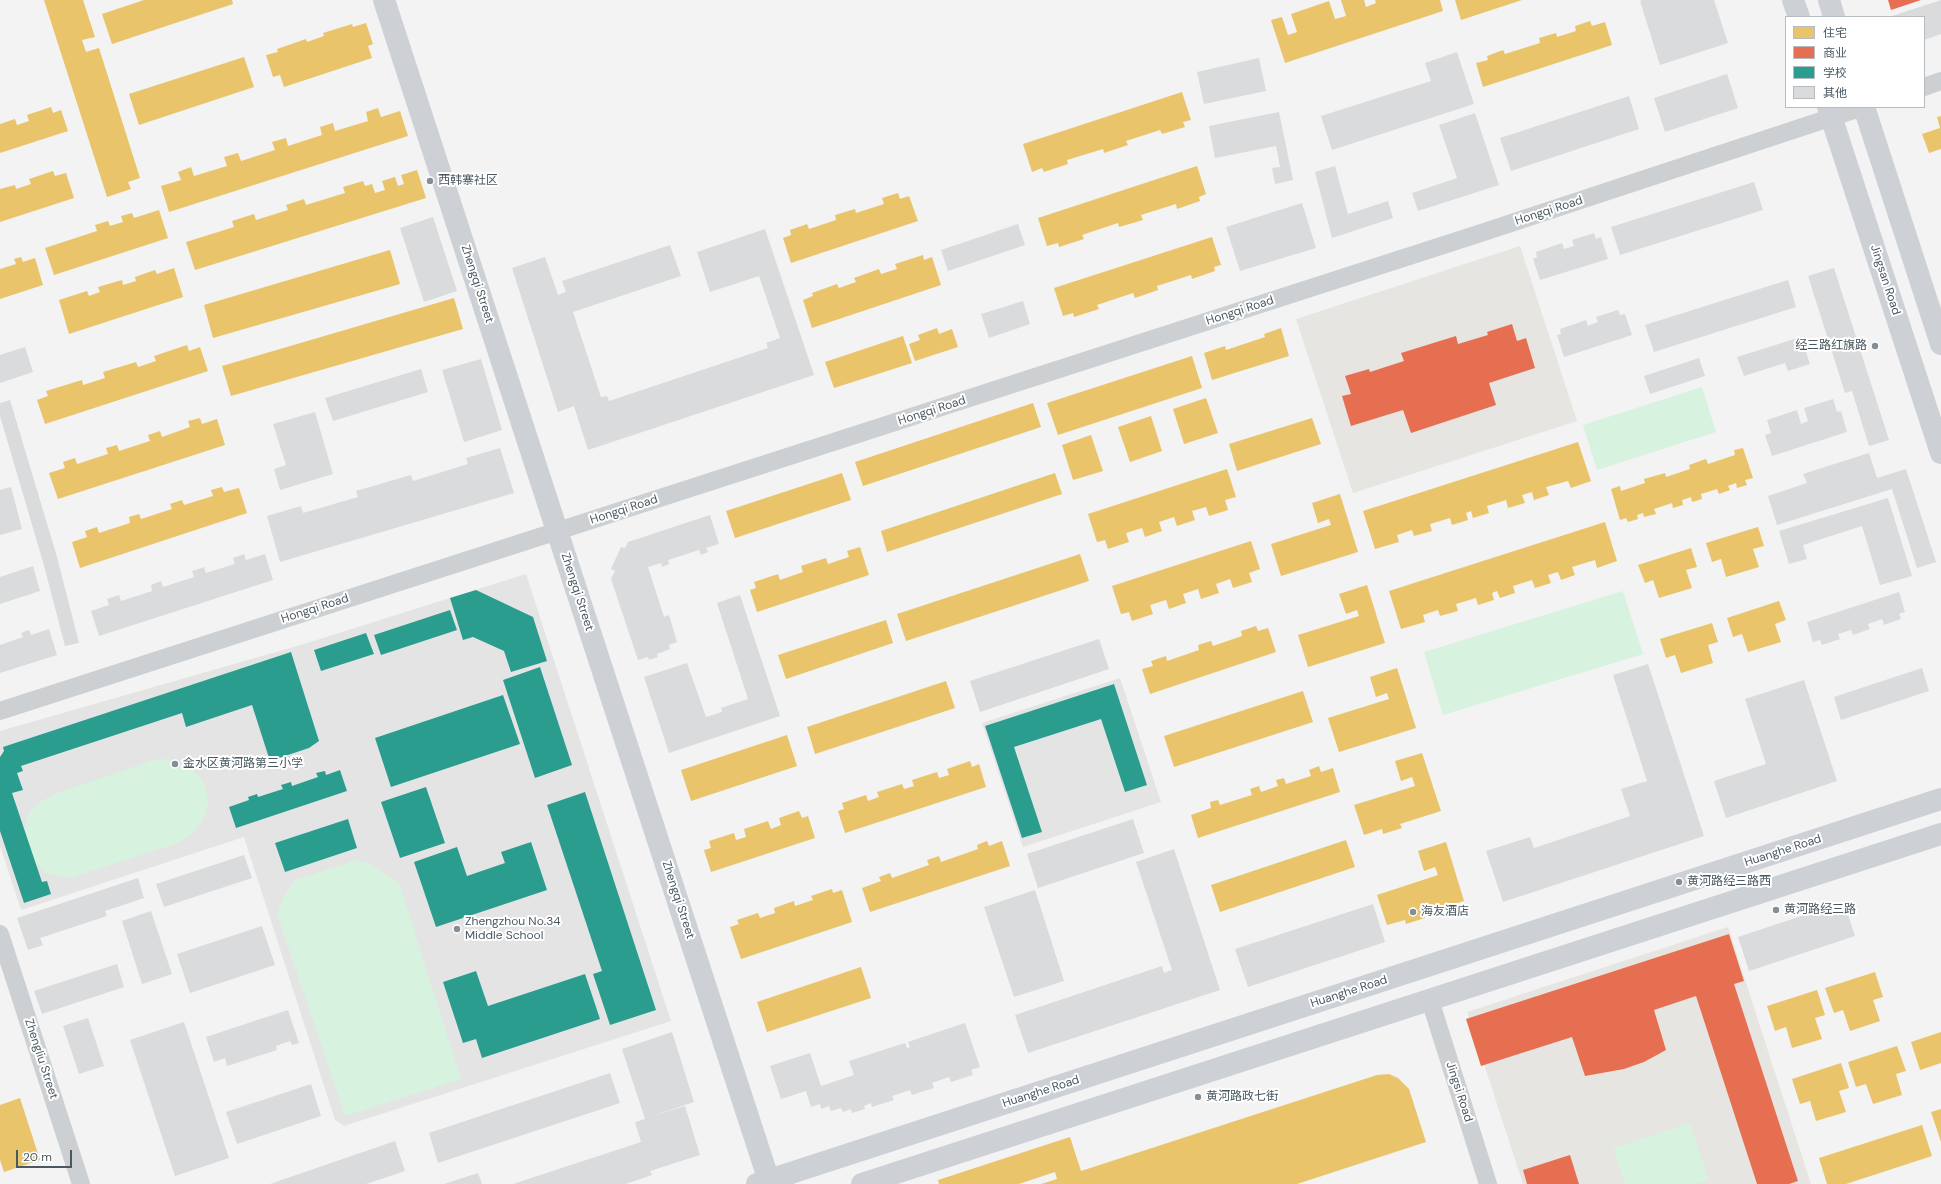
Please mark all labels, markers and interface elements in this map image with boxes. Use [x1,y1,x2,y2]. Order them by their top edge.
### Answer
legend [1785,16,1925,108]
text: 住宅 [1823,25,1847,41]
text: 商业 [1823,45,1847,61]
text: 学校 [1823,65,1847,81]
text: 其他 [1823,85,1847,101]
place label: 西韩寨社区 [438,174,498,188]
marker: 西韩寨社区 [425,176,435,186]
street label: Hongqi Road [1513,193,1585,229]
street label: Zhengqi Street [458,243,496,325]
street label: Jingsan Road [1867,243,1903,317]
street label: Hongqi Road [1204,293,1276,329]
place label: 经三路红旗路 [1795,339,1867,353]
marker: 经三路红旗路 [1870,341,1880,351]
street label: Hongqi Road [896,393,968,429]
street label: Hongqi Road [588,492,660,528]
street label: Zhengqi Street [558,551,596,633]
street label: Hongqi Road [279,591,351,627]
place label: 金水区黄河路第三小学 [183,757,303,771]
marker: 金水区黄河路第三小学 [170,759,180,769]
street label: Huanghe Road [1743,832,1823,870]
street label: Zhengqi Street [659,859,697,941]
place label: 黄河路经三路西 [1687,875,1771,889]
marker: 黄河路经三路西 [1674,877,1684,887]
place label: 黄河路经三路 [1784,903,1856,917]
place label: 海友酒店 [1421,905,1469,919]
marker: 黄河路经三路 [1771,905,1781,915]
marker: 海友酒店 [1408,907,1418,917]
place label: Zhengzhou No.34 Middle School [465,915,561,943]
marker: Zhengzhou No.34 Middle School [452,924,462,934]
street label: Huanghe Road [1309,973,1389,1011]
street label: Zhengliu Street [21,1017,61,1101]
street label: Jingsi Road [1442,1060,1476,1124]
street label: Huanghe Road [1001,1073,1081,1111]
place label: 黄河路政七街 [1206,1090,1278,1104]
marker: 黄河路政七街 [1193,1092,1203,1102]
scale bar [18,1142,74,1168]
text: 20 m [23,1149,52,1165]

